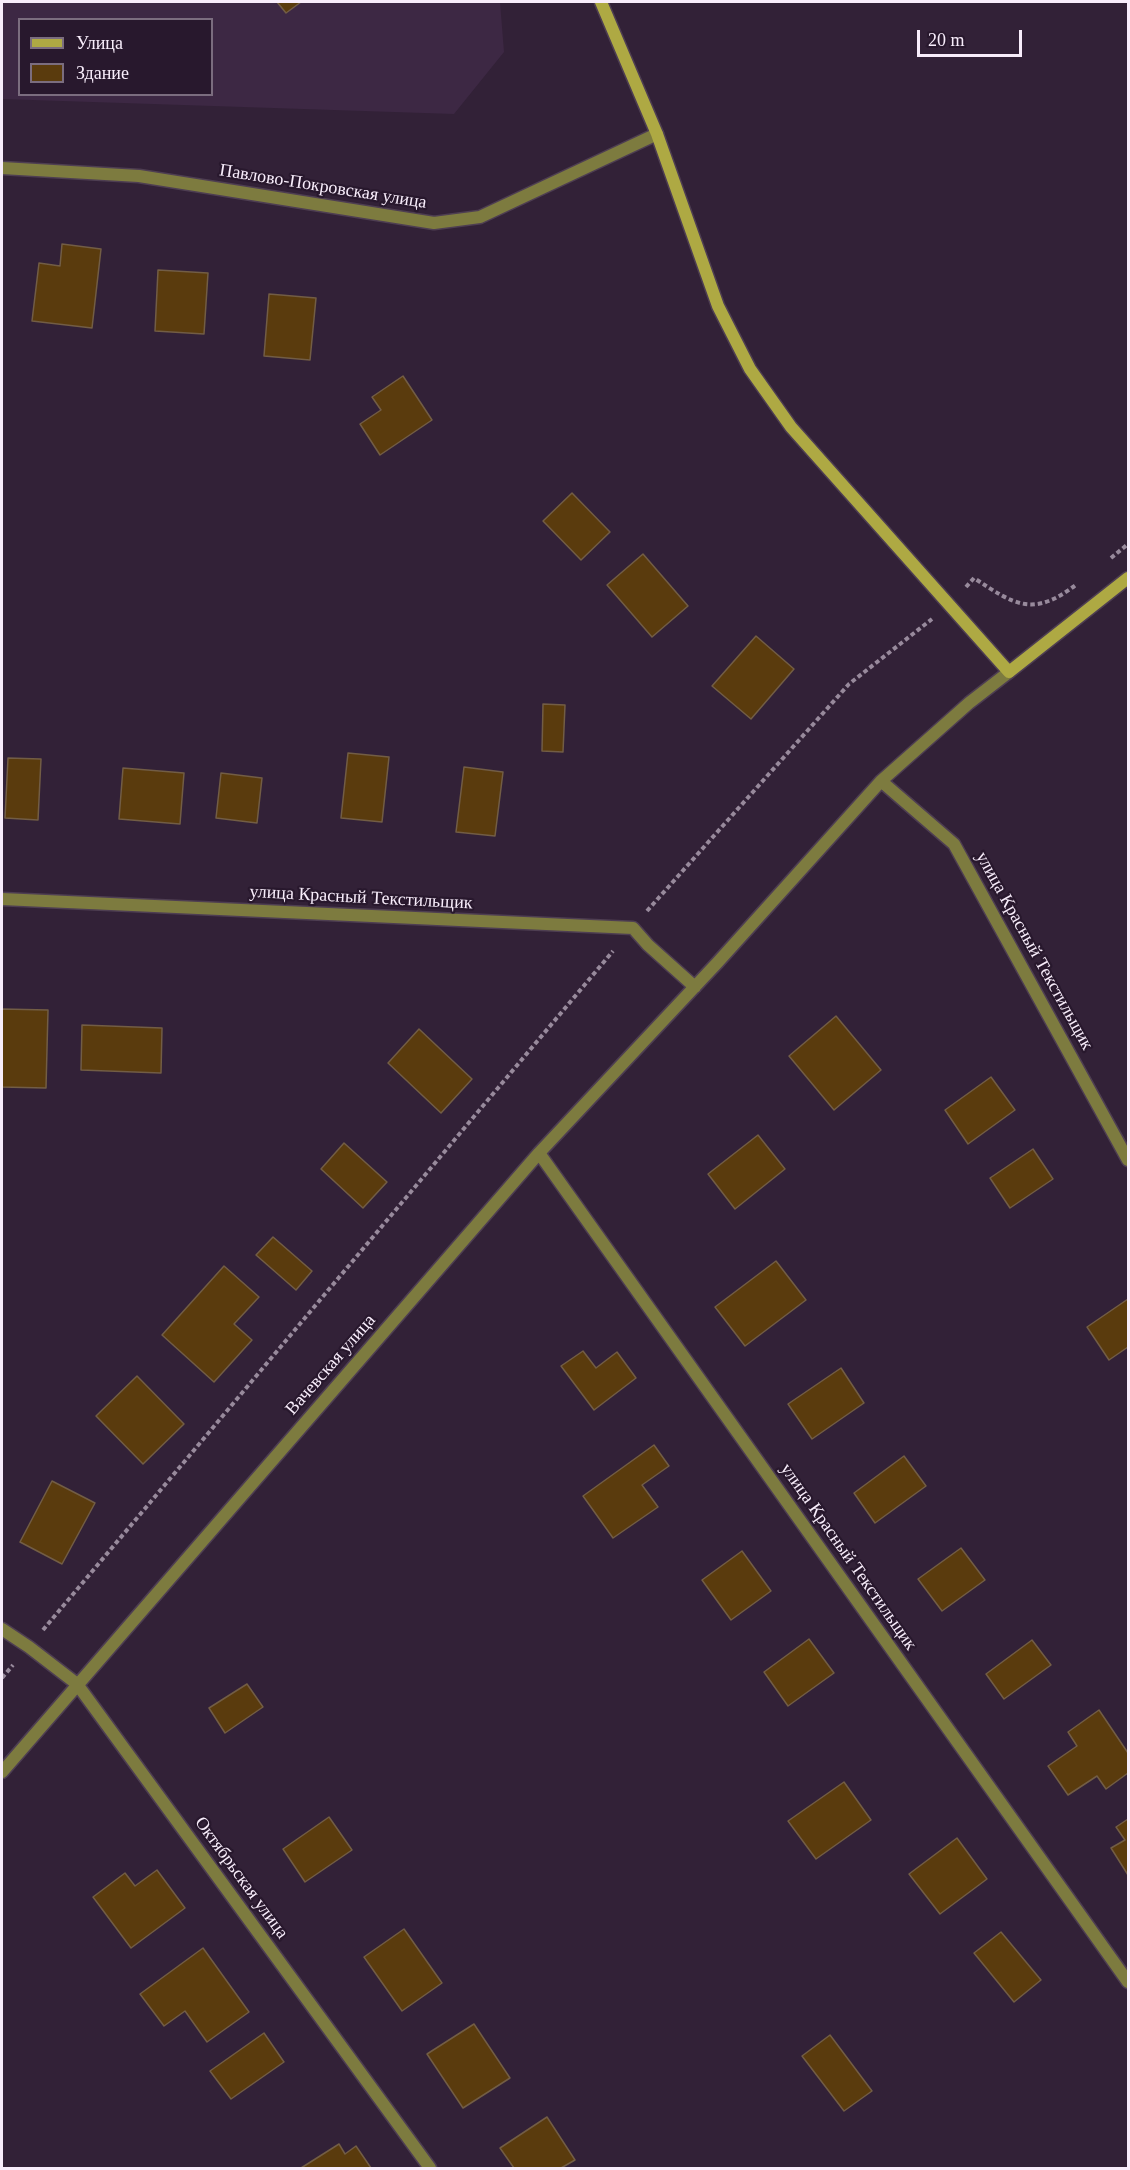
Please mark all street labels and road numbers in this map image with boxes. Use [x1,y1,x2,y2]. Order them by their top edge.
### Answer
street label: Павлово-Покровская улица [218,160,428,214]
street label: улица Красный Текстильщик [970,848,1098,1054]
street label: улица Красный Текстильщик [249,881,473,915]
street label: Вачевская улица [281,1310,381,1420]
street label: улица Красный Текстильщик [775,1459,921,1655]
street label: Октябрьская улица [190,1813,292,1943]

